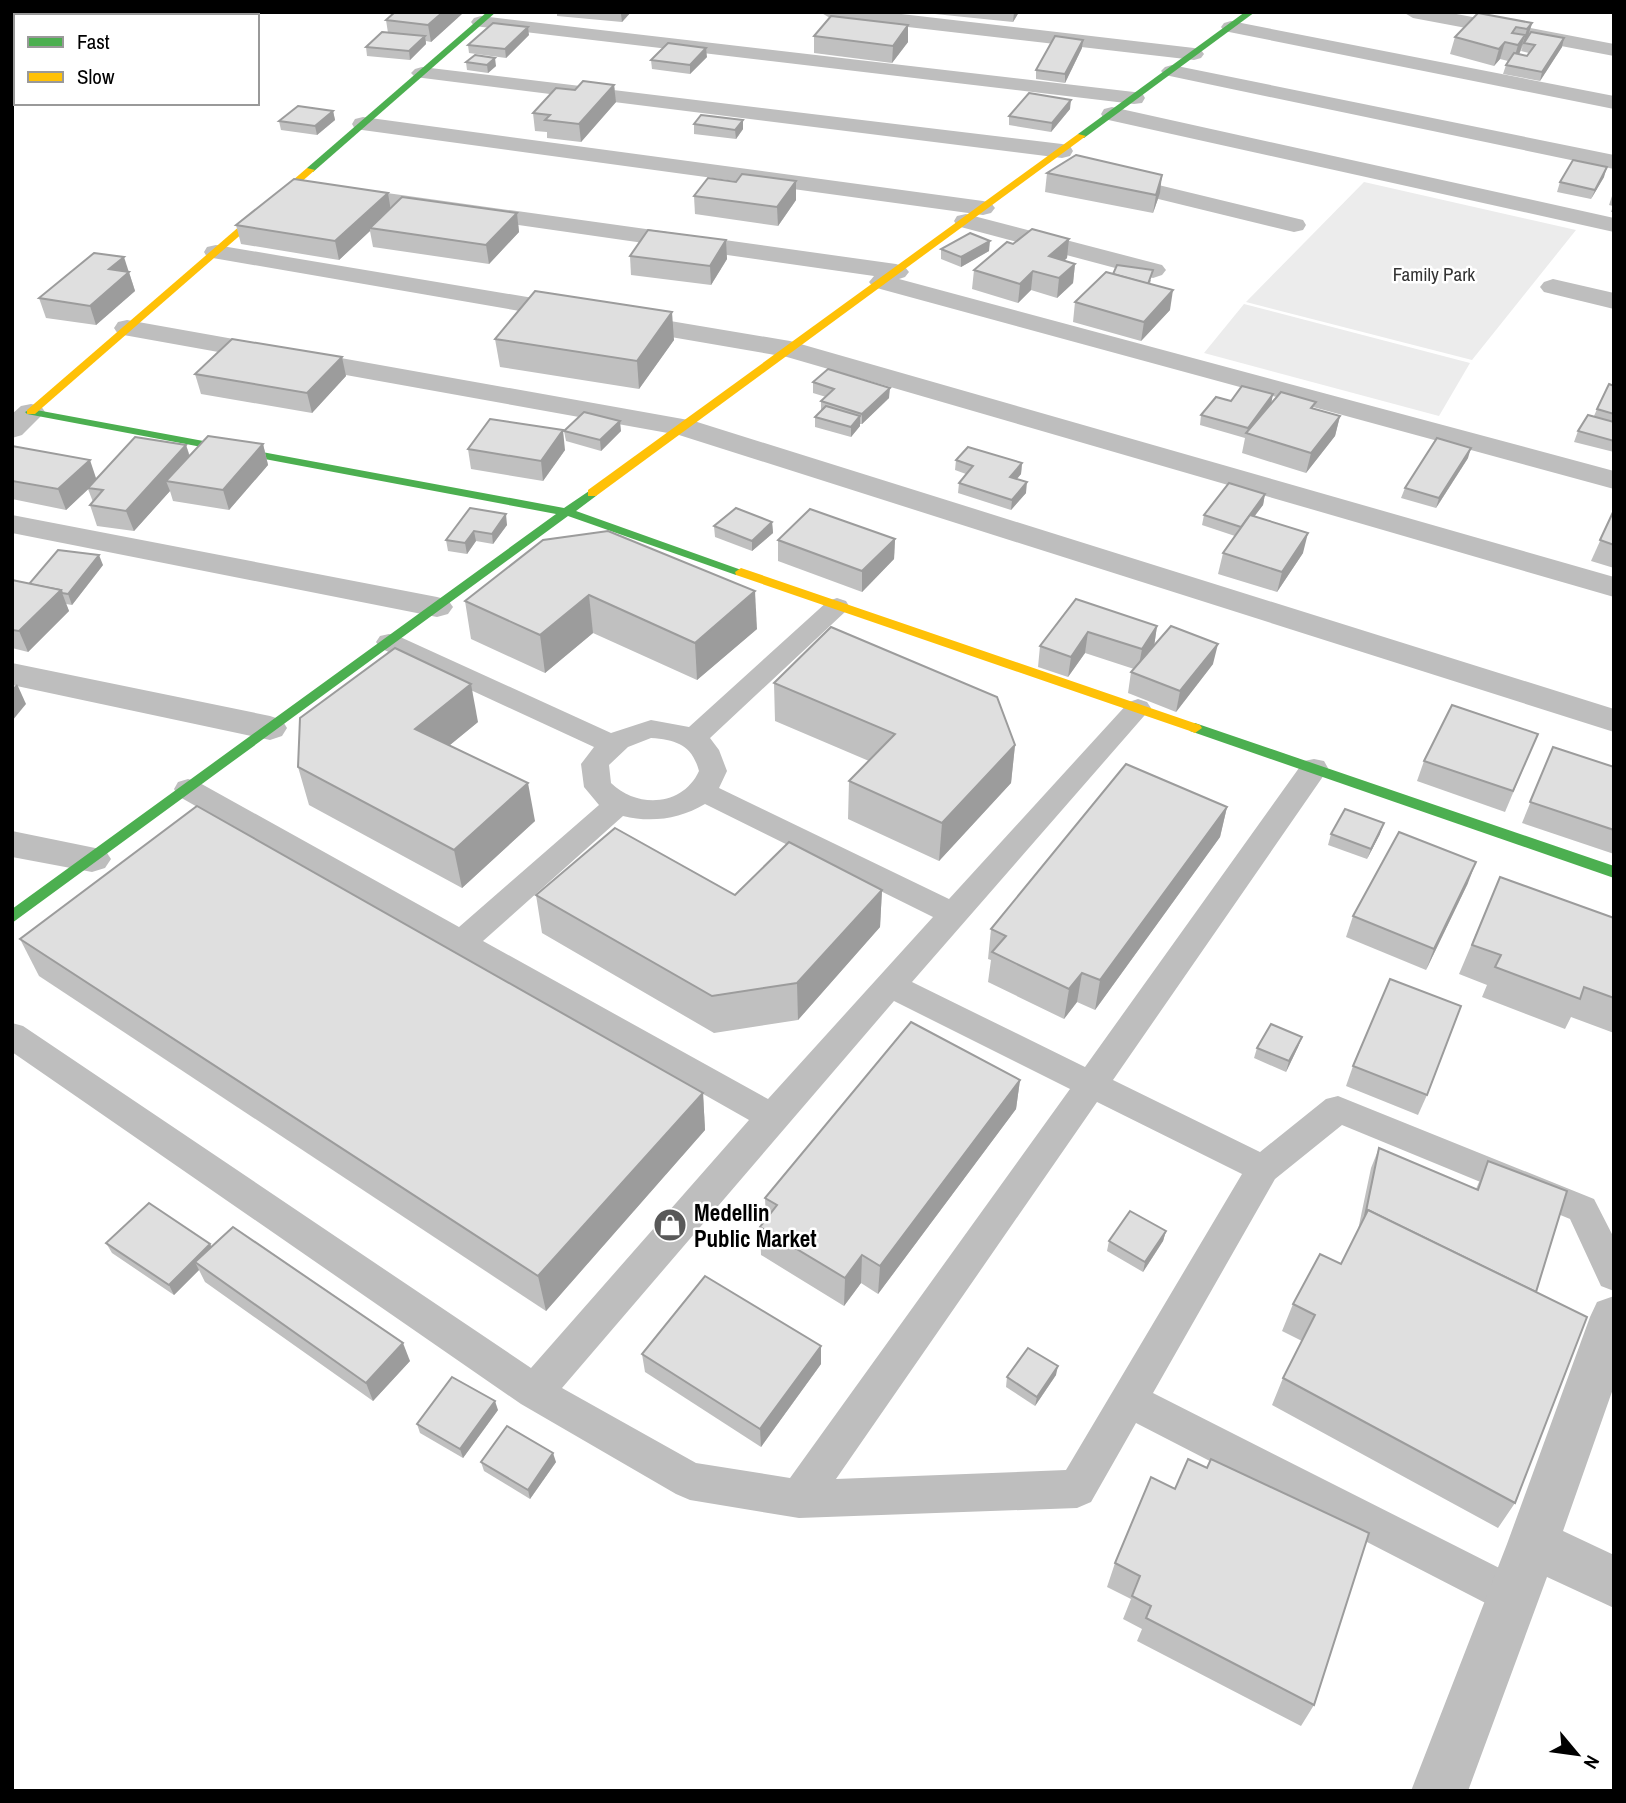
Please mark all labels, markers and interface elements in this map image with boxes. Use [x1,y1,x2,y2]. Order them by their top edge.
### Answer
legend [14,14,259,105]
text: Fast [77,27,110,56]
text: Slow [77,62,115,91]
park label: Family Park [1393,261,1475,287]
place label: Medellin Public Market [694,1197,817,1254]
shop icon: Medellin Public Market [651,1206,689,1244]
north arrow [1542,1719,1612,1789]
text: N [1578,1751,1606,1773]

